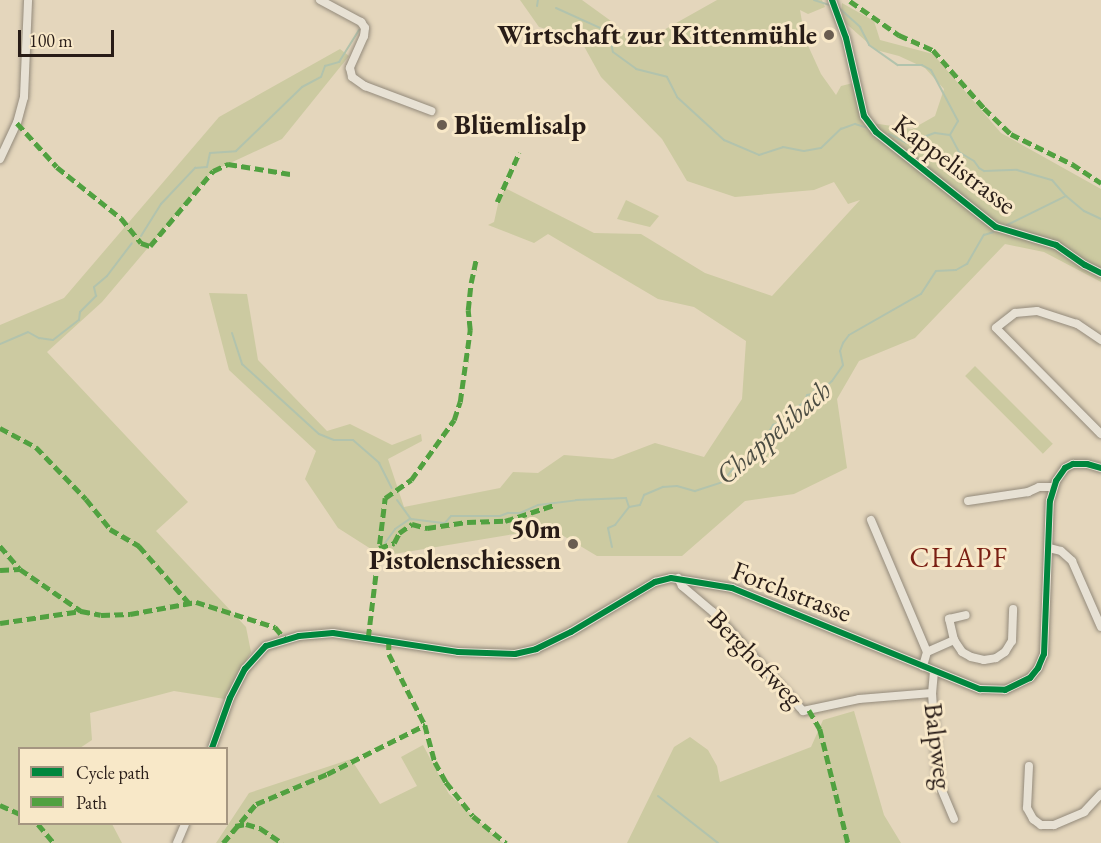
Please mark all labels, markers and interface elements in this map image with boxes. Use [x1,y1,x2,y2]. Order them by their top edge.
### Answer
scale bar [21,18,117,56]
place label: Wirtschaft zur Kittenmühle [497,19,817,51]
marker: Wirtschaft zur Kittenmühle [822,28,836,42]
text: 100 m [29,29,73,52]
street label: Kappelistrasse [887,107,1023,221]
place label: Blüemlisalp [454,109,586,141]
marker: Blüemlisalp [435,118,449,132]
water label: Chappelibach [708,373,838,491]
place label: 50m Pistolenschiessen [369,512,561,575]
marker: 50m Pistolenschiessen [566,537,580,551]
district label: CHAPF [909,540,1009,574]
street label: Forchstrasse [728,553,856,629]
street label: Berghofweg [702,602,810,714]
street label: Balpweg [918,701,960,791]
legend [18,747,228,825]
text: Cycle path [76,761,150,784]
text: Path [76,791,107,814]

